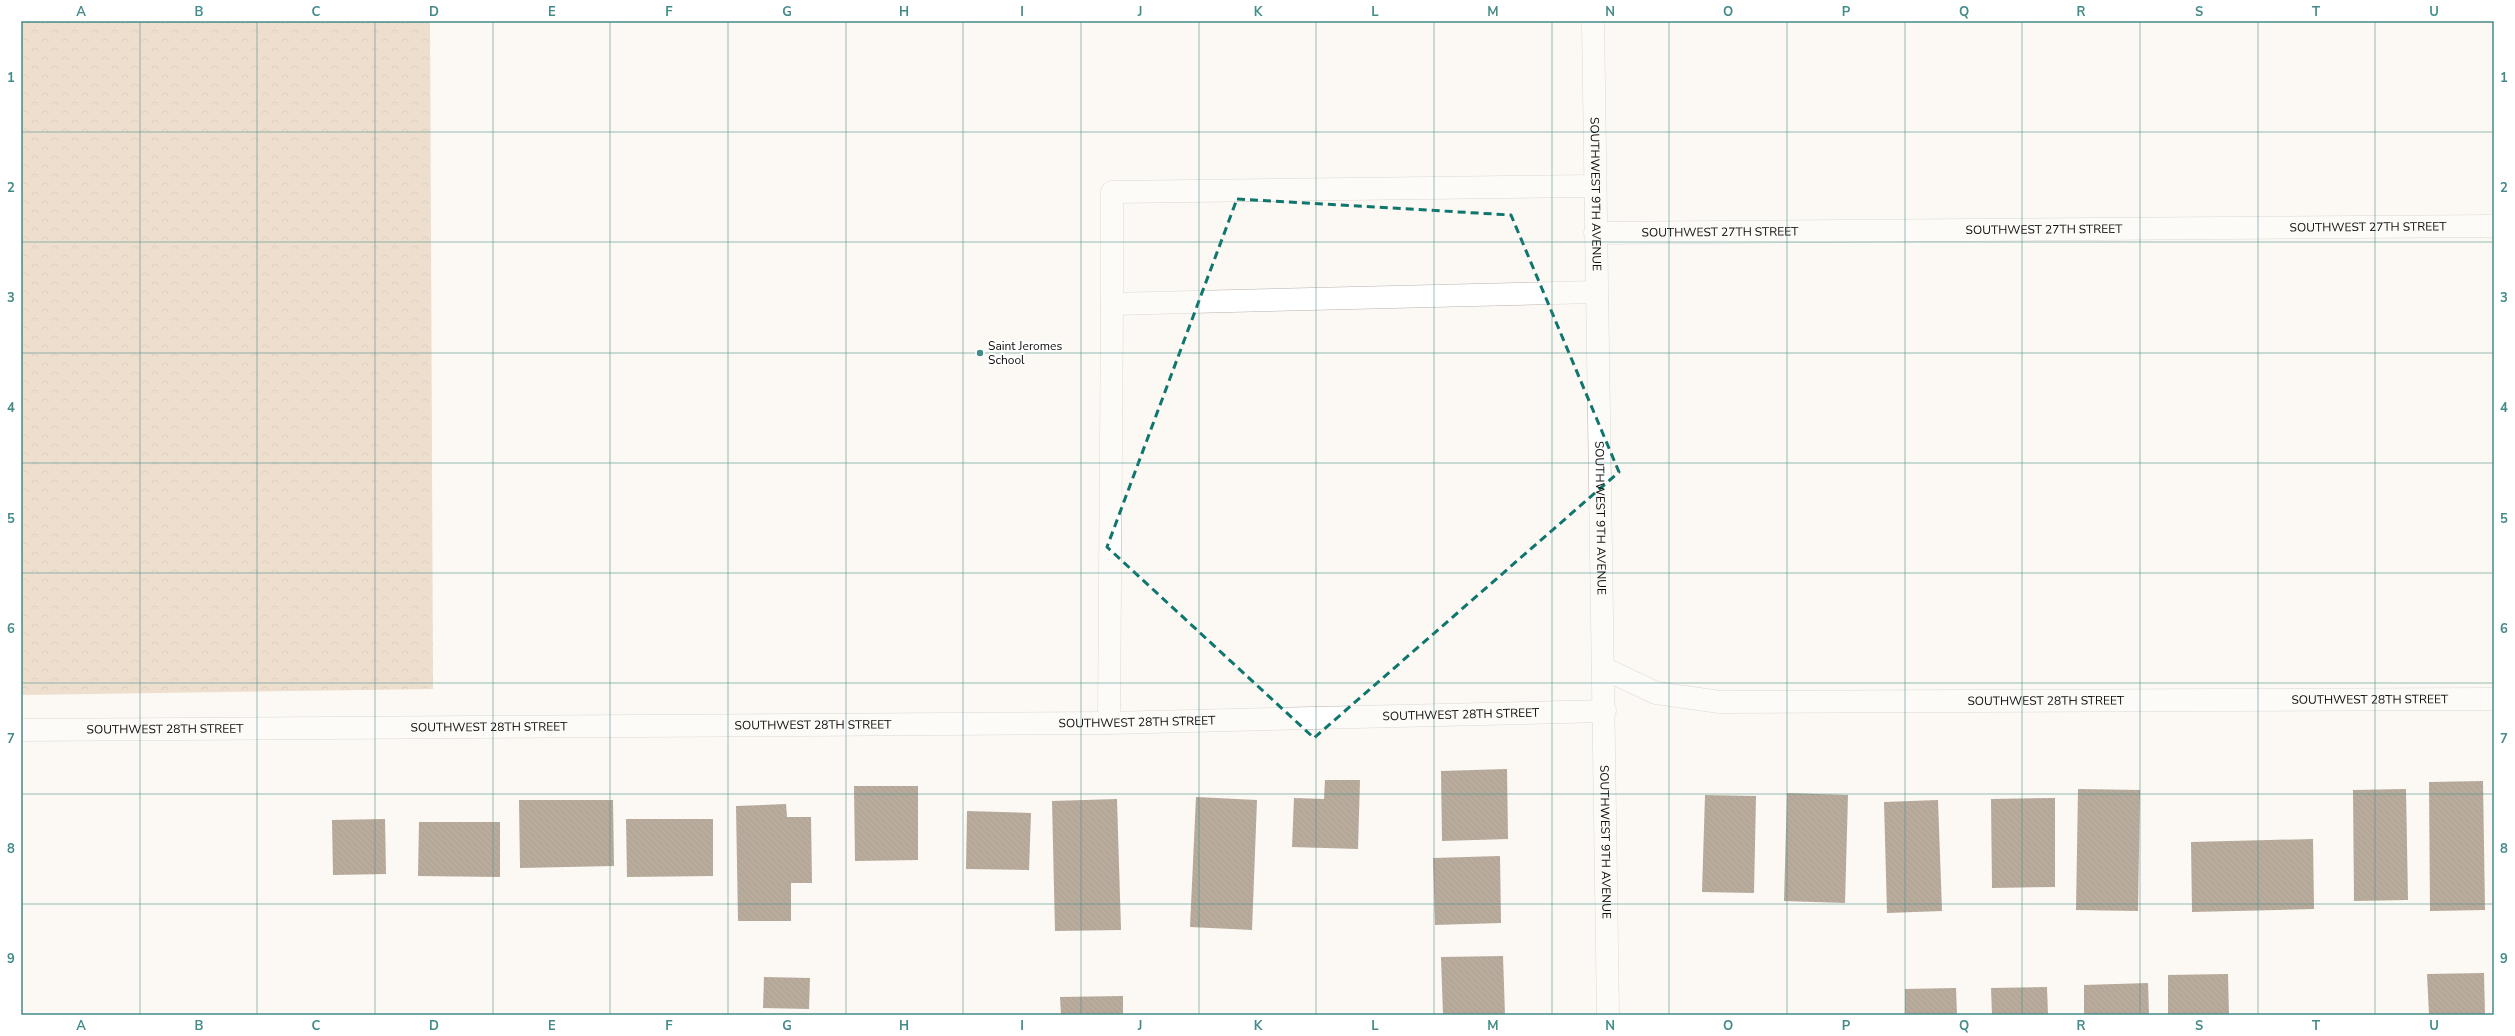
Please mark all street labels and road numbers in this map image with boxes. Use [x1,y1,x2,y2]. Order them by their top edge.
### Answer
street label: SOUTHWEST 9TH AVENUE [1586,117,1605,271]
street label: SOUTHWEST 27TH STREET [2290,218,2447,236]
street label: SOUTHWEST 27TH STREET [1966,221,2123,238]
street label: SOUTHWEST 27TH STREET [1642,223,1799,241]
street label: SOUTHWEST 9TH AVENUE [1591,441,1610,595]
street label: SOUTHWEST 28TH STREET [2291,691,2449,708]
street label: SOUTHWEST 28TH STREET [1967,692,2125,709]
street label: SOUTHWEST 28TH STREET [1382,705,1540,724]
street label: SOUTHWEST 28TH STREET [1059,712,1216,731]
street label: SOUTHWEST 28TH STREET [735,716,892,733]
street label: SOUTHWEST 28TH STREET [411,718,568,735]
street label: SOUTHWEST 28TH STREET [87,721,244,738]
street label: SOUTHWEST 9TH AVENUE [1596,765,1615,919]

